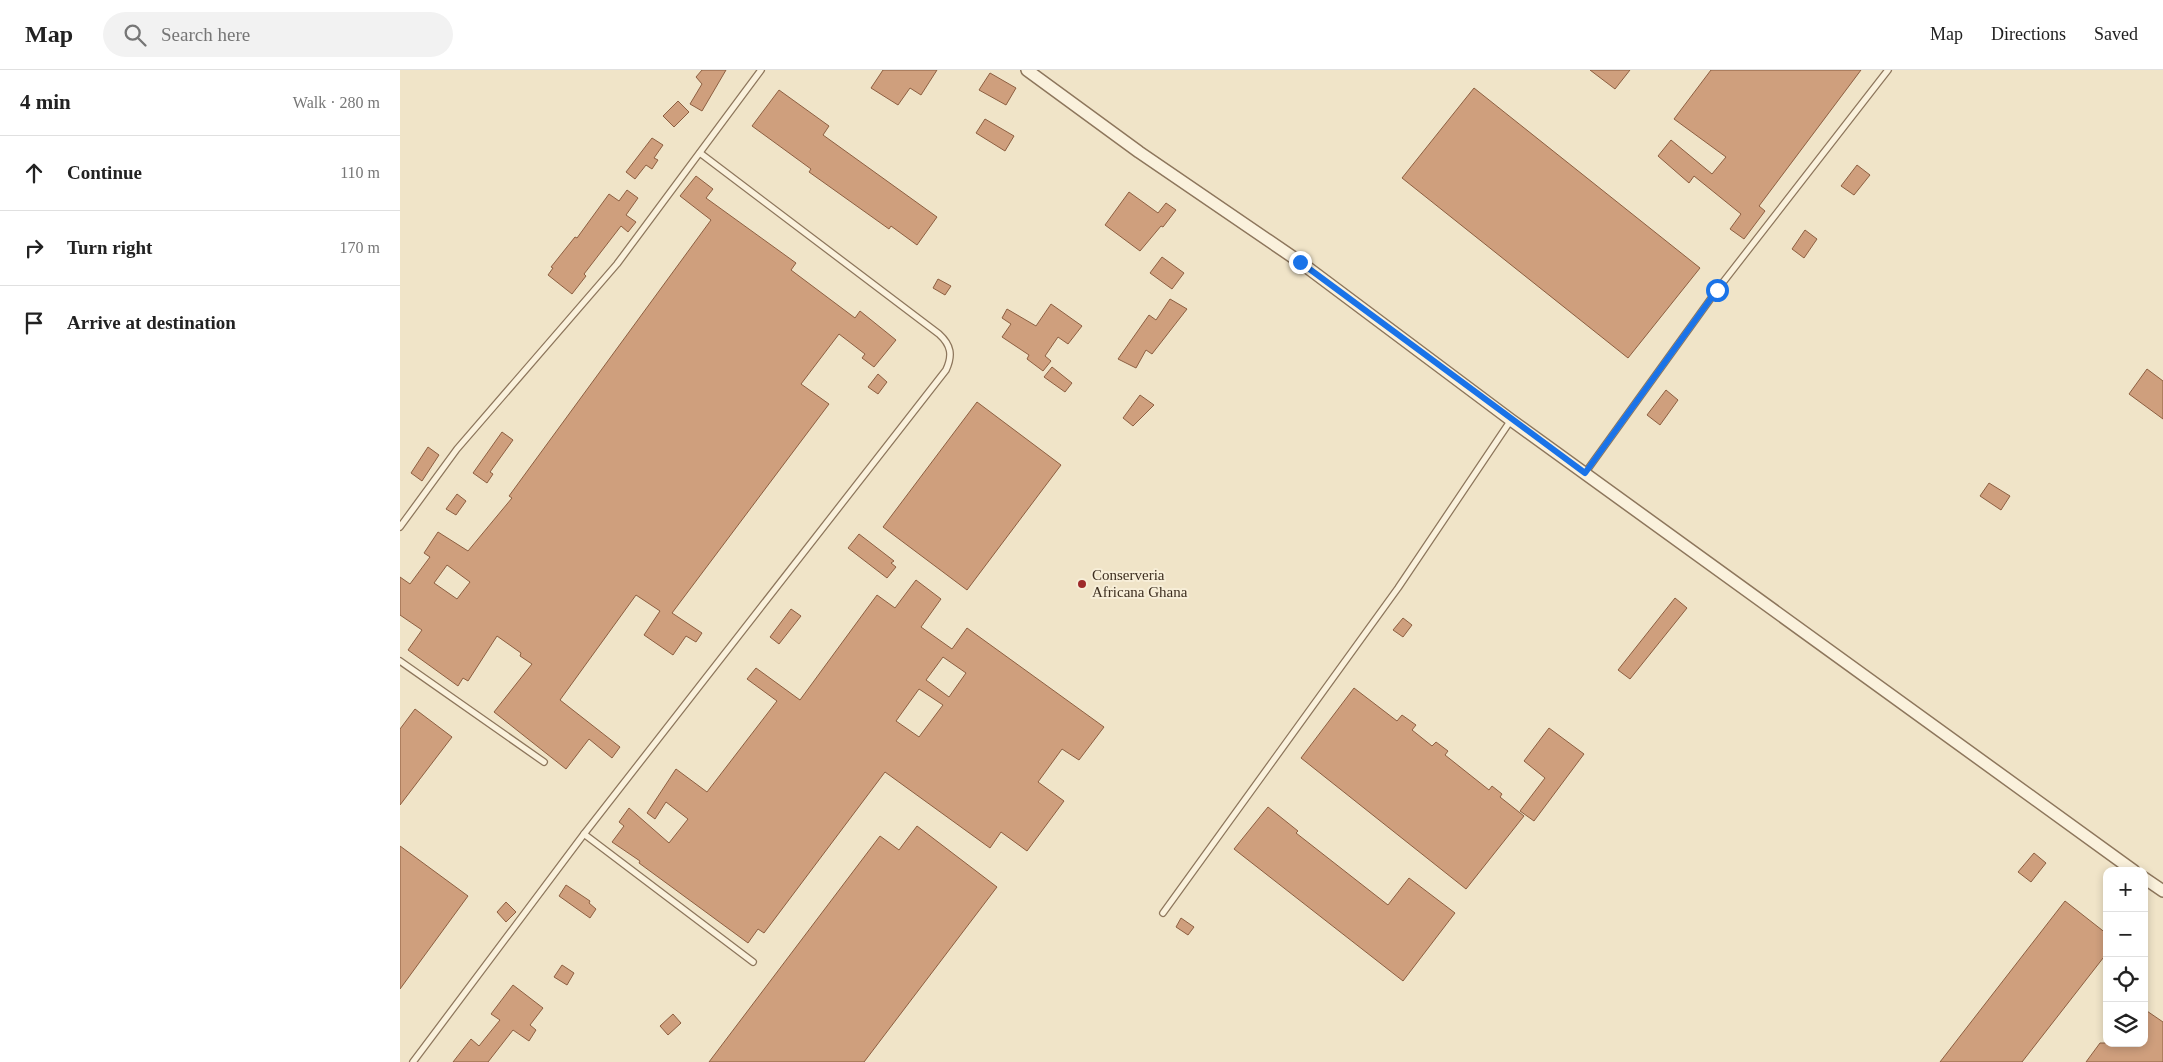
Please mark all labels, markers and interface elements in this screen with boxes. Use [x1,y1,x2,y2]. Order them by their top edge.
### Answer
search box [103,12,453,57]
text: Map [25,21,73,47]
icon: search [121,21,149,49]
text: Search here [161,24,250,45]
text: Map [1930,24,1963,44]
text: Directions [1991,24,2066,44]
text: Saved [2094,24,2138,44]
text: 4 min [20,90,71,114]
text: Walk · 280 m [293,94,380,111]
icon: ahead [20,159,48,187]
text: Continue [67,162,142,183]
text: 110 m [340,164,380,181]
icon: right [20,234,48,262]
text: Turn right [67,237,152,258]
text: 170 m [340,239,380,256]
route end [1289,251,1312,274]
route start [1706,279,1729,302]
icon: arrive [20,309,48,337]
text: Arrive at destination [67,312,236,333]
place label: Conserveria Africana Ghana [1092,567,1188,600]
marker: Conserveria Africana Ghana [1076,578,1088,590]
map controls [2103,867,2148,1047]
button: + [2103,867,2148,912]
button: − [2103,912,2148,957]
button: locate [2103,957,2148,1002]
button: layers [2103,1002,2148,1047]

